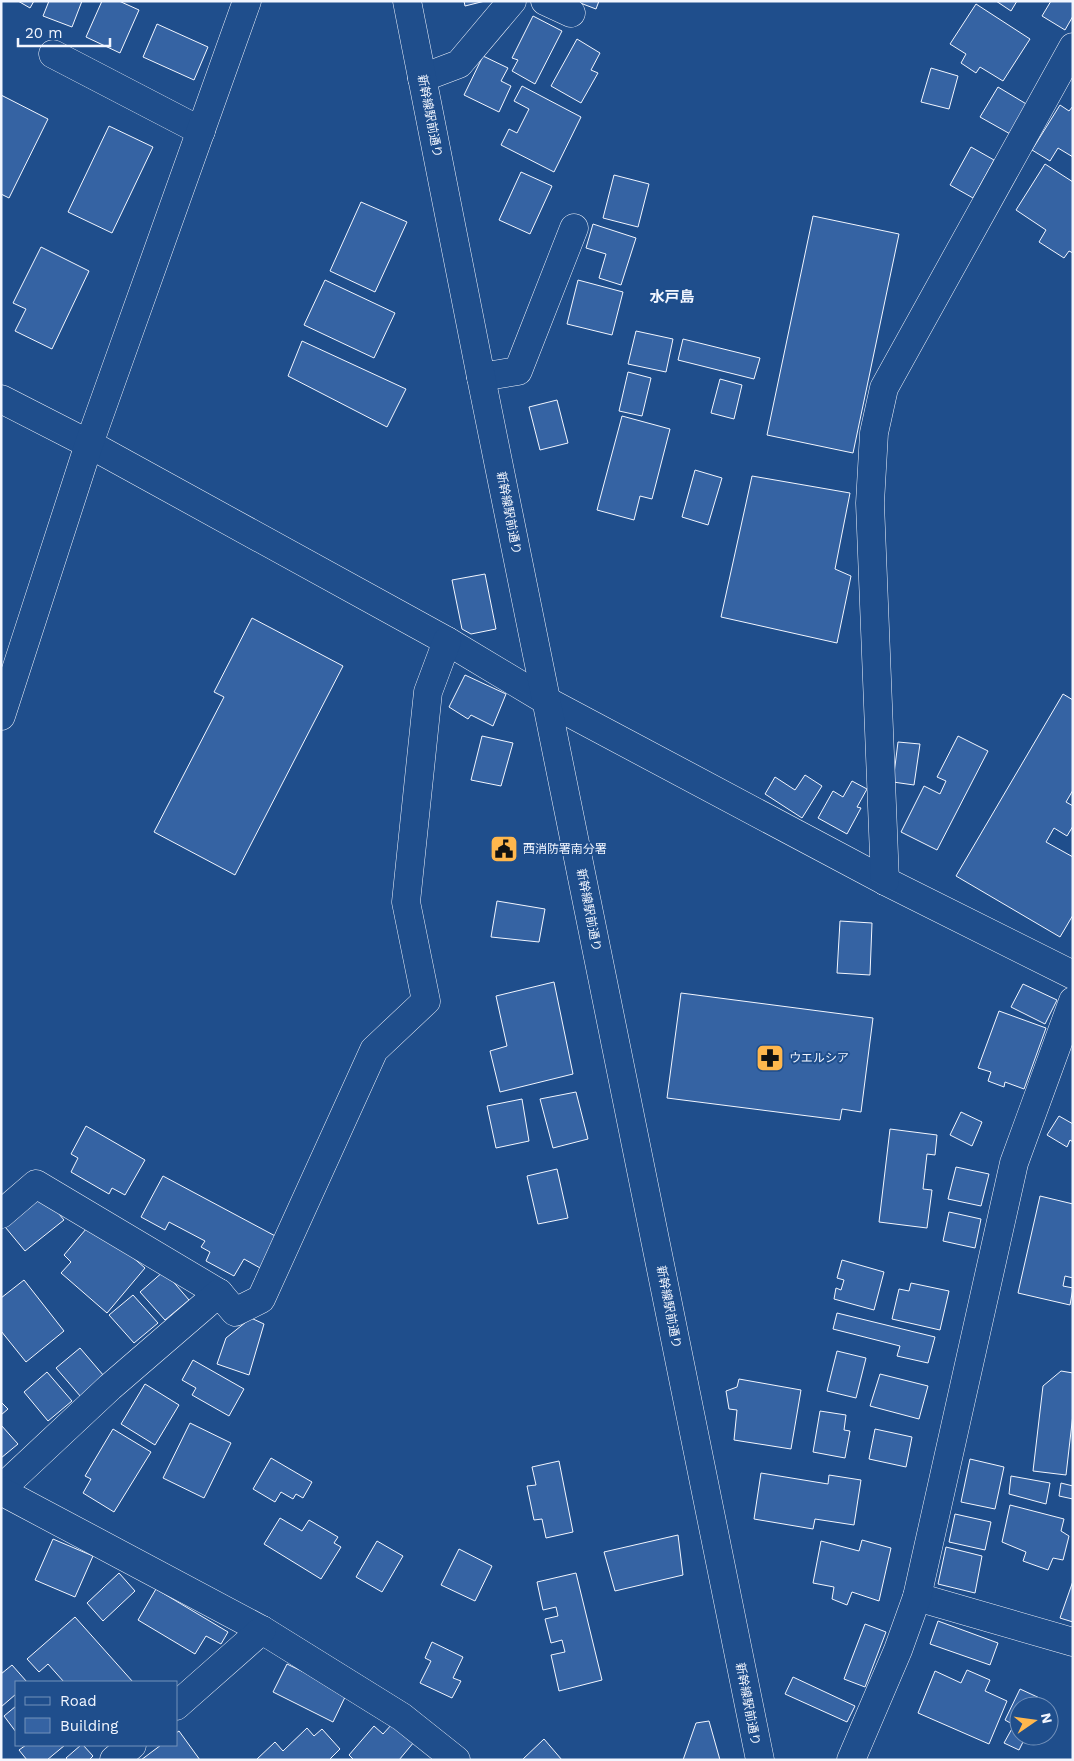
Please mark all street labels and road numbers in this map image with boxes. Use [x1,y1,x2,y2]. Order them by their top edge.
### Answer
street label: 新幹線駅前通り [415,73,445,159]
street label: 新幹線駅前通り [494,470,524,556]
street label: 新幹線駅前通り [574,867,604,953]
street label: 新幹線駅前通り [654,1264,684,1350]
street label: 新幹線駅前通り [733,1661,763,1747]

